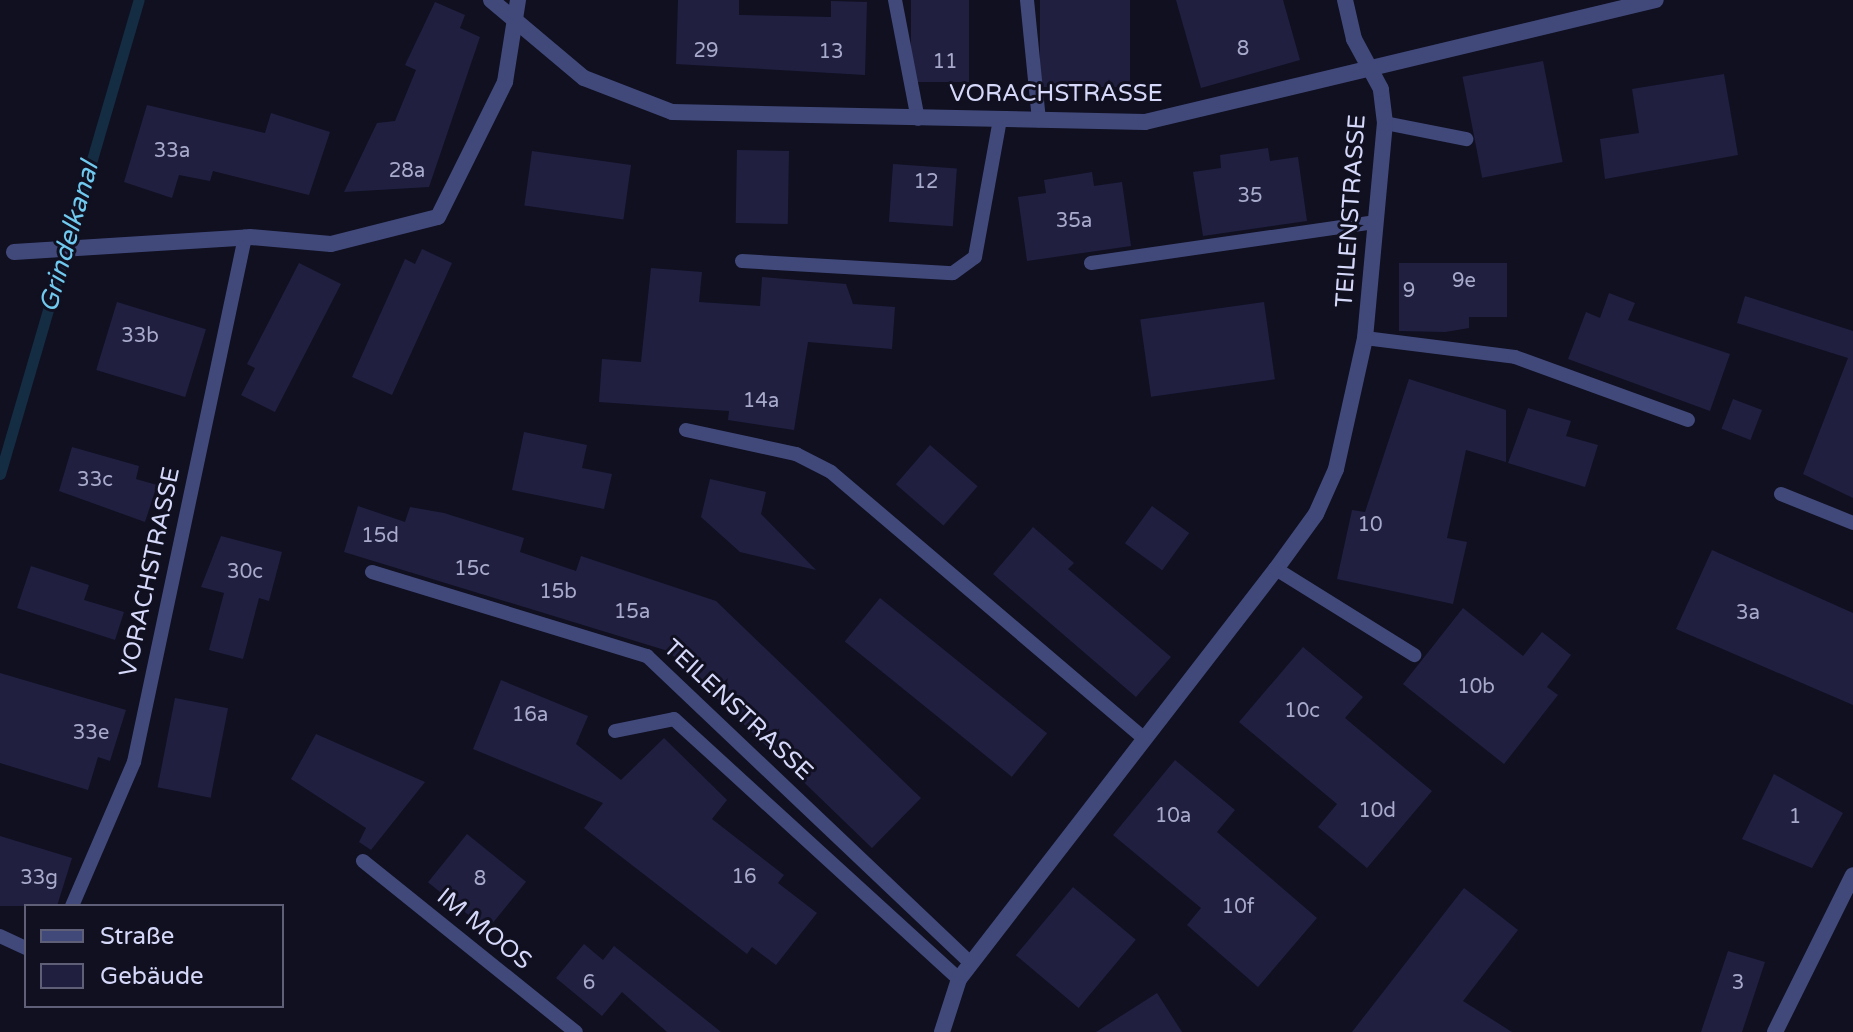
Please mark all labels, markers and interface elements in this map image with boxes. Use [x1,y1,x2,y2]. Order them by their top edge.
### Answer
house number: 8 [1237,37,1249,61]
house number: 29 [693,39,719,63]
house number: 13 [818,40,844,64]
house number: 11 [932,50,958,74]
street label: VORACHSTRASSE [949,80,1163,108]
street label: TEILENSTRASSE [1330,113,1372,309]
house number: 33a [154,139,190,163]
water label: Grindelkanal [33,158,105,316]
house number: 28a [389,159,425,183]
house number: 12 [913,170,939,194]
house number: 35 [1237,184,1263,208]
house number: 35a [1056,209,1092,233]
house number: 9e [1452,269,1476,293]
house number: 9 [1403,279,1415,303]
house number: 33b [121,324,159,348]
house number: 14a [743,389,779,413]
street label: VORACHSTRASSE [114,465,186,679]
house number: 33c [77,468,113,492]
house number: 10 [1357,513,1383,537]
house number: 15d [361,524,399,548]
house number: 15c [454,557,490,581]
house number: 30c [227,560,263,584]
house number: 15b [539,580,577,604]
house number: 15a [614,600,650,624]
house number: 3a [1736,601,1760,625]
street label: TEILENSTRASSE [657,633,819,787]
house number: 10b [1457,675,1495,699]
house number: 10c [1284,699,1320,723]
house number: 16a [512,703,548,727]
house number: 33e [73,721,109,745]
house number: 10d [1358,799,1396,823]
house number: 10a [1155,804,1191,828]
house number: 1 [1789,805,1801,829]
house number: 16 [731,865,757,889]
house number: 33g [20,866,58,890]
house number: 8 [474,867,486,891]
street label: IM MOOS [431,882,537,976]
house number: 10f [1222,895,1254,919]
legend [24,904,284,1008]
text: Straße [100,922,174,951]
text: Gebäude [100,962,204,991]
house number: 6 [583,971,595,995]
house number: 3 [1732,971,1744,995]

